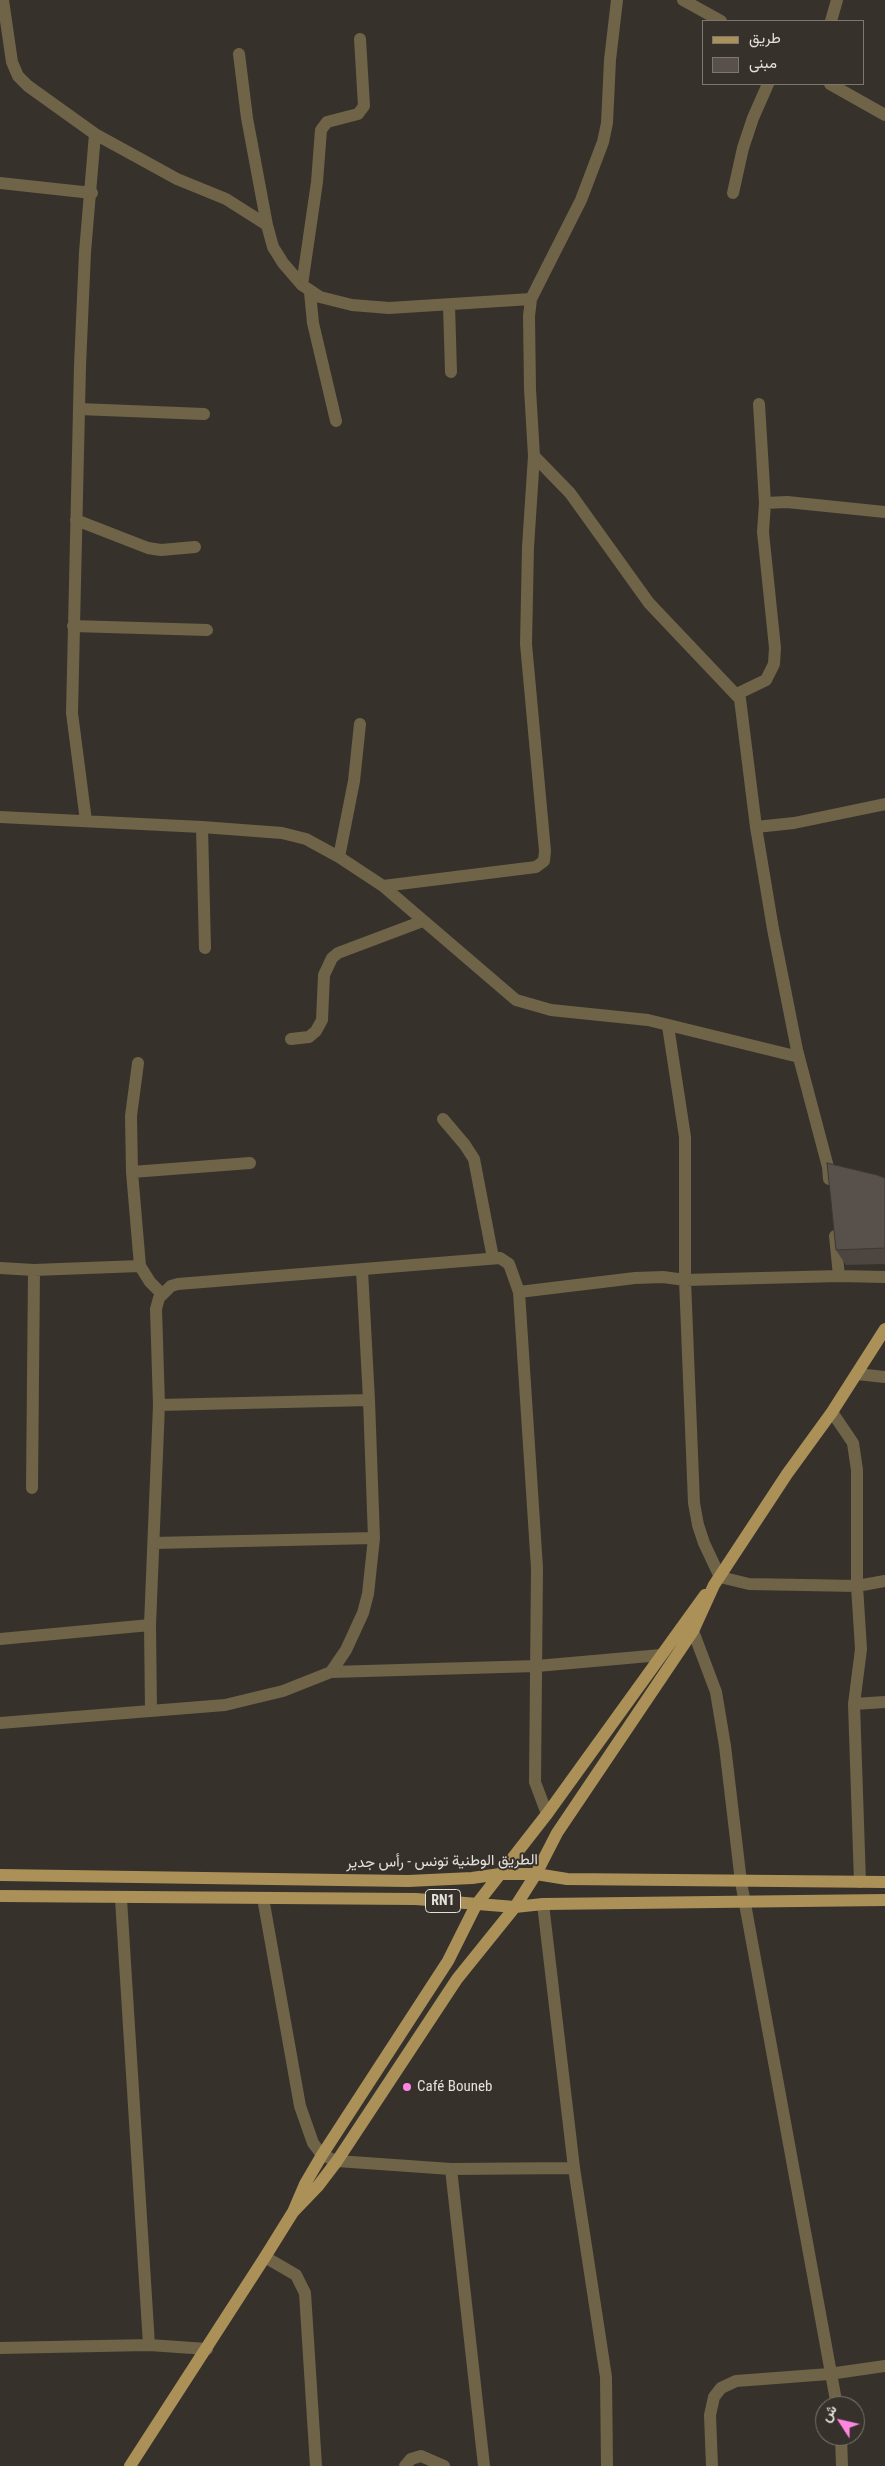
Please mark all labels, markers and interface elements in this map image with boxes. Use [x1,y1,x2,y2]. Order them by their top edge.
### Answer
legend [702,20,865,85]
text: طريق [749,29,781,47]
text: مبنى [749,54,777,72]
street label: الطريق الوطنية تونس - رأس جدير [346,1851,538,1873]
road number: RN1 [426,1890,460,1912]
place label: Café Bouneb [417,2078,492,2096]
marker: Café Bouneb [401,2081,413,2093]
north arrow [815,2396,865,2446]
text: ش [817,2401,840,2424]

